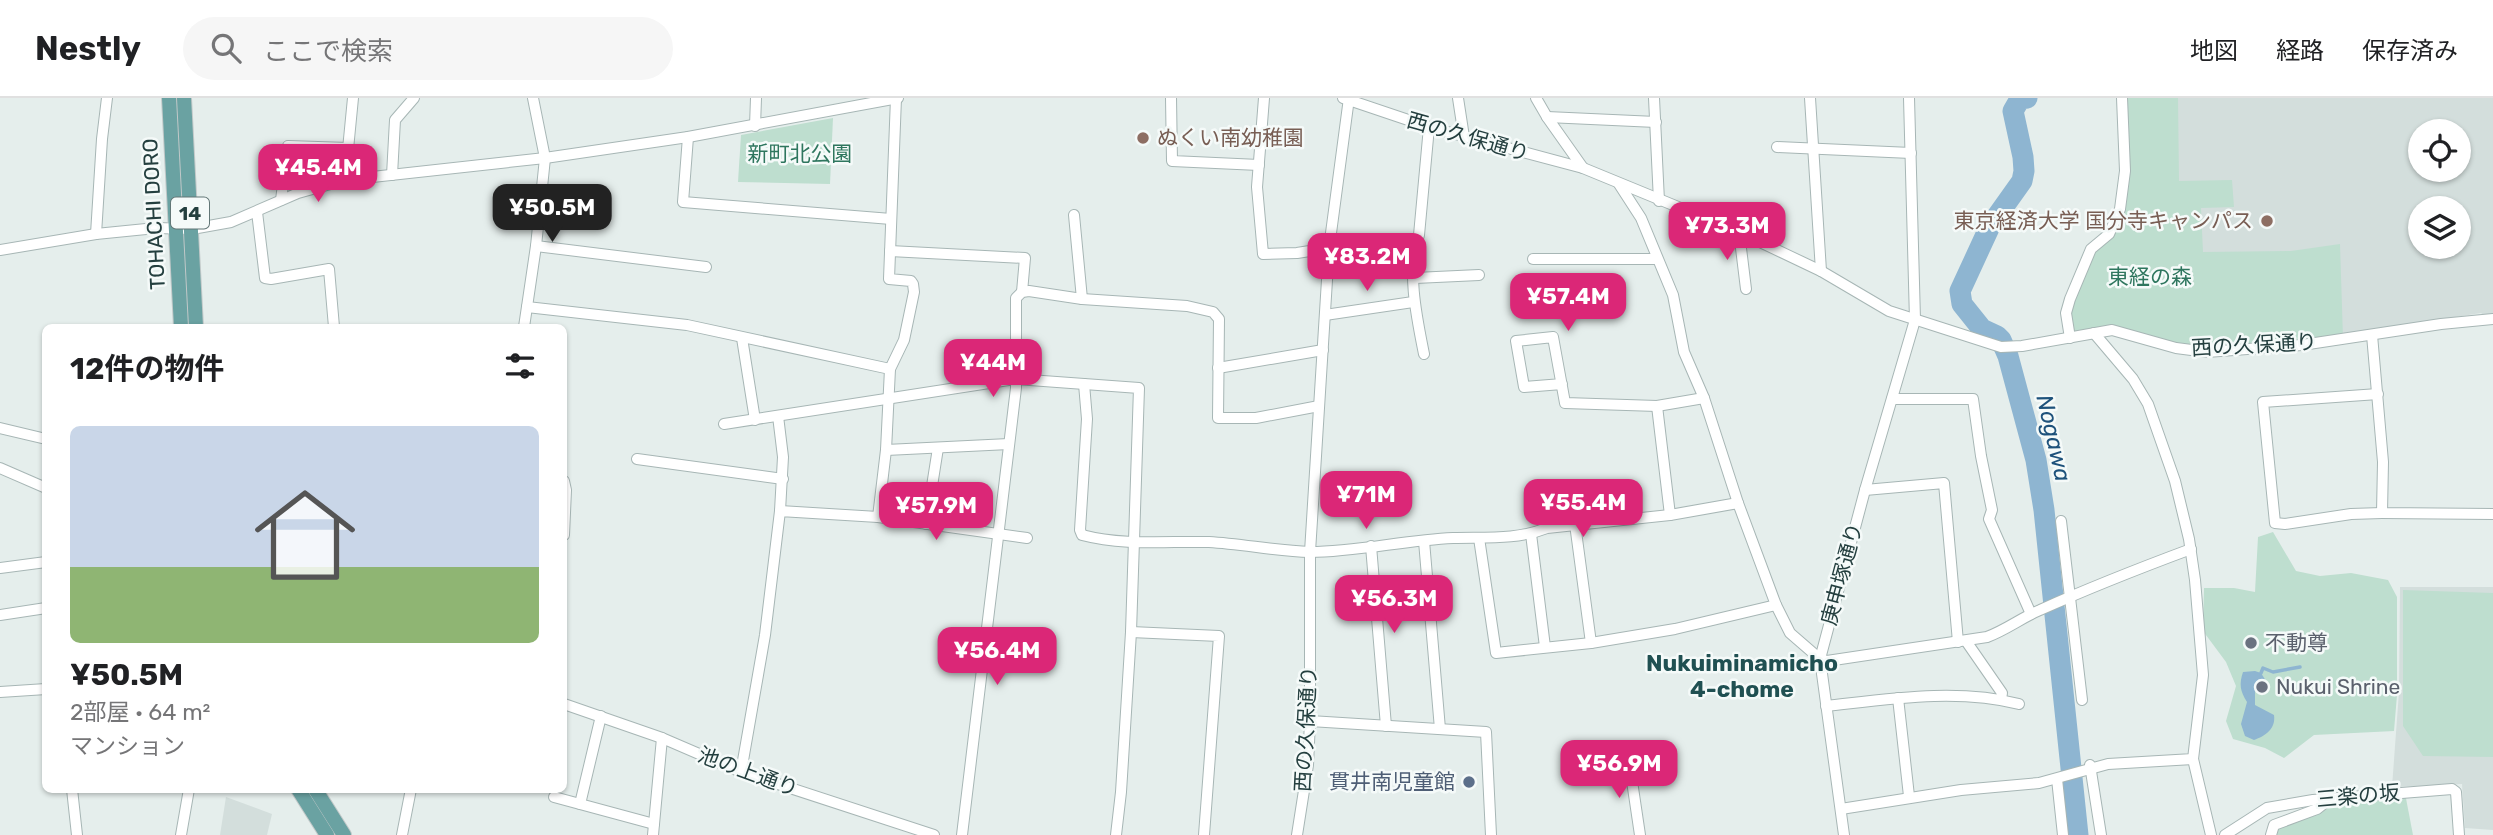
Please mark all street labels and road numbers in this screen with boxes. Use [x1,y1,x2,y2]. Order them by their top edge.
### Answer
street label: 西の久保通り [1404,107,1532,166]
street label: TOHACHI DORO [137,138,170,290]
road number: 14 [171,197,209,228]
street label: 西の久保通り [2190,329,2318,360]
street label: 庚申塚通り [1816,520,1867,628]
street label: 西の久保通り [1290,665,1321,793]
street label: 池の上通り [695,742,802,801]
street label: 三楽の坂 [2315,779,2401,812]

